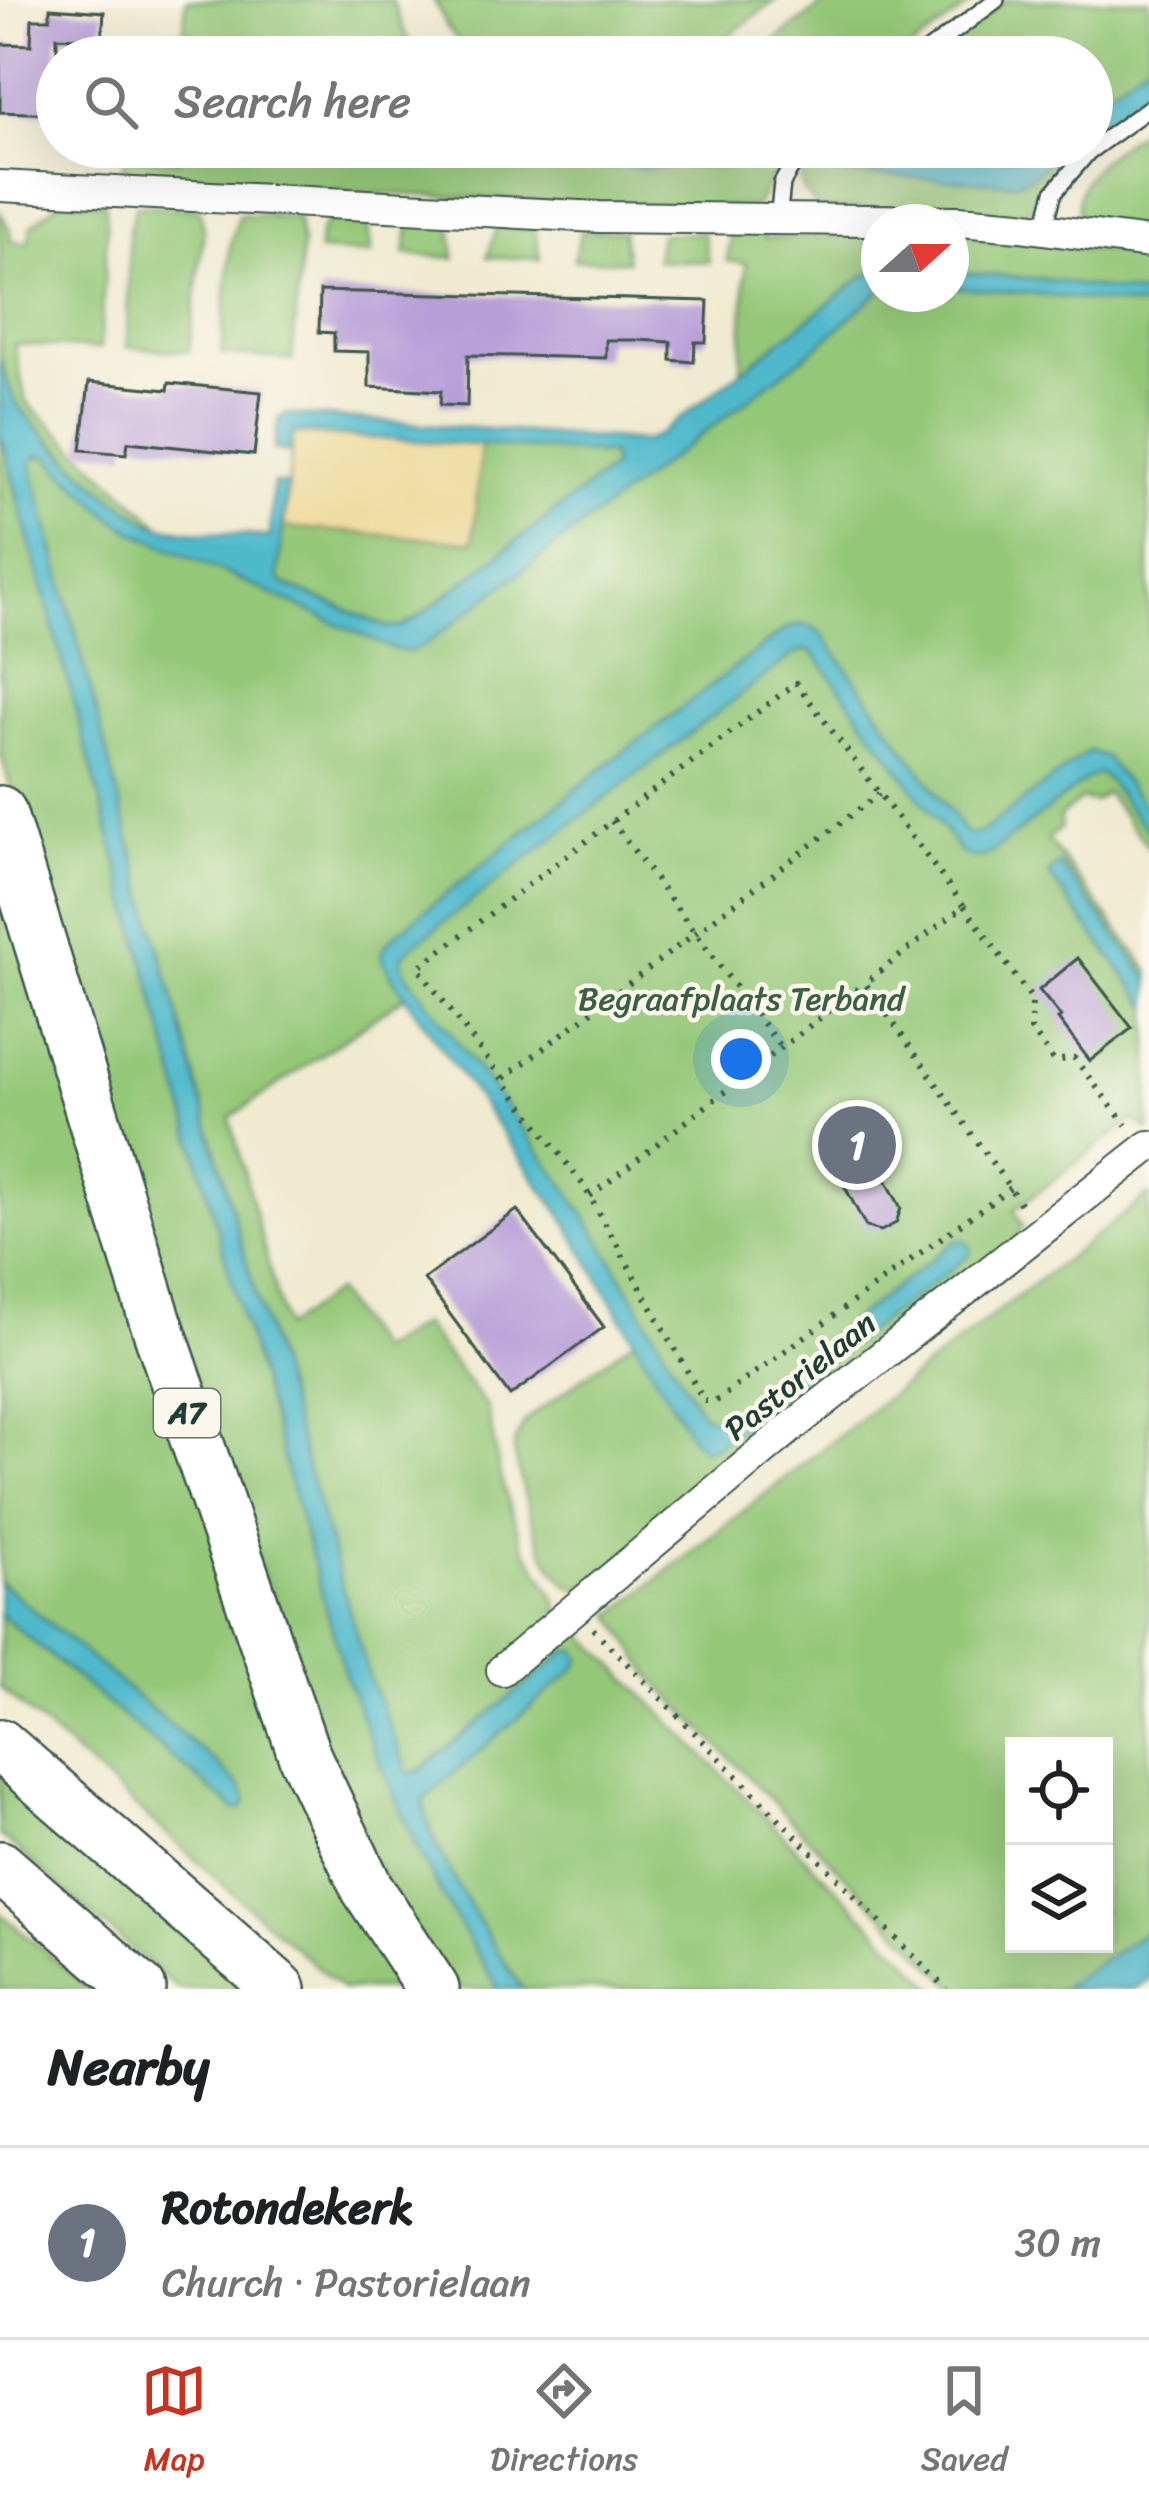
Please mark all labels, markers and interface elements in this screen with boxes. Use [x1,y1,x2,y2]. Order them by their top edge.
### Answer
search box [36,36,1113,168]
text: Search here [174,62,411,142]
icon: search [78,69,144,135]
north arrow [861,204,969,312]
park label: Begraafplaats Terband [578,970,907,1028]
your location [711,1029,771,1089]
pin: 1 [818,1100,896,1190]
street label: Pastorielaan [711,1296,889,1456]
road number: A7 [154,1389,220,1437]
map controls [1005,1737,1113,1953]
button: locate [1005,1737,1113,1845]
button: layers [1005,1845,1113,1953]
text: Nearby [48,2022,209,2112]
text: Rotondekerk [162,2168,414,2248]
text: 1 [79,2208,95,2277]
text: 30 m [1015,2208,1101,2277]
text: Church · Pastorielaan [162,2248,530,2317]
tab: Map [141,2358,207,2488]
tab: Directions [490,2358,638,2488]
tab: Saved [921,2358,1008,2488]

